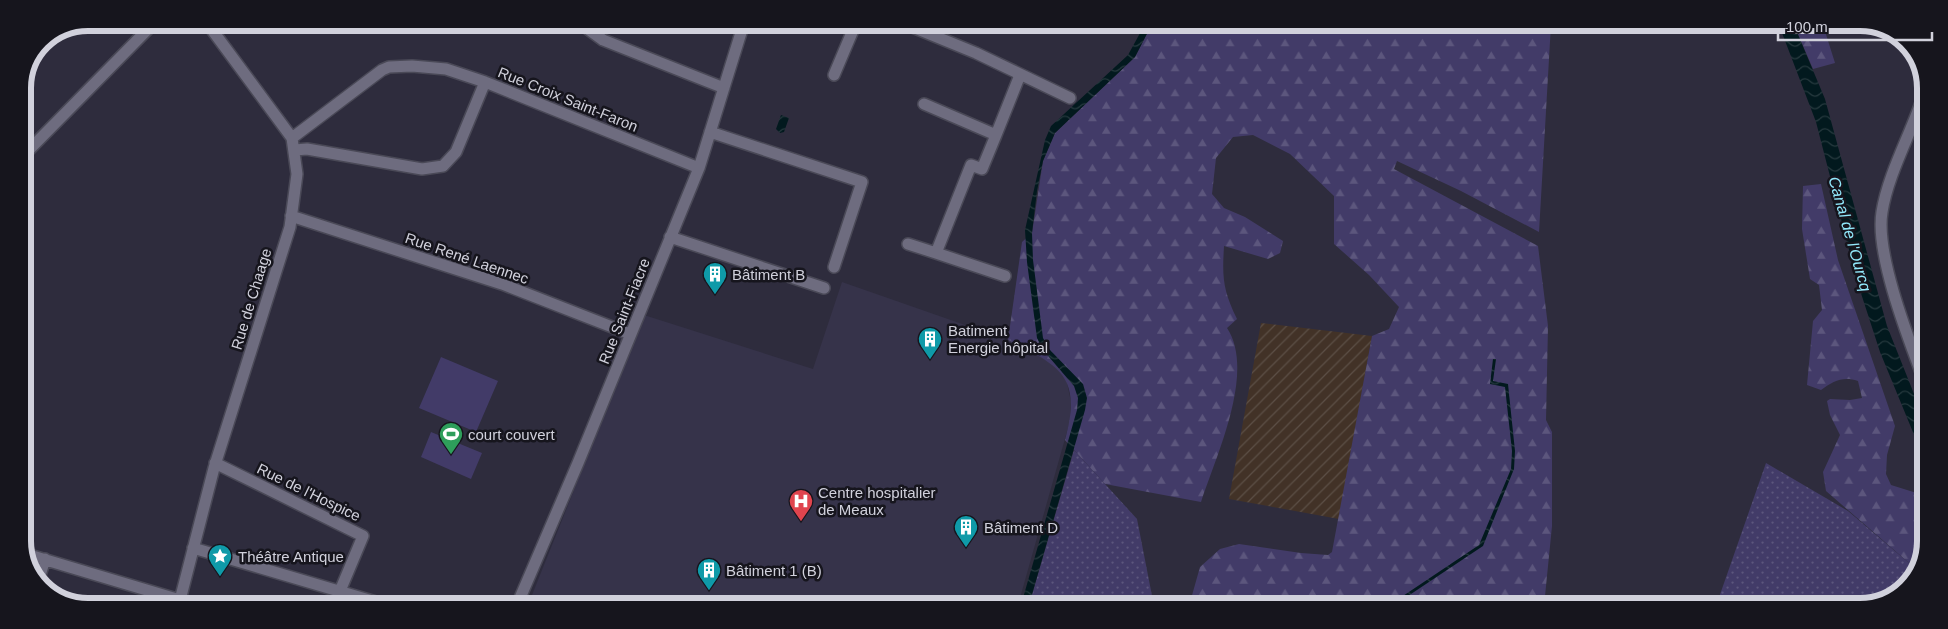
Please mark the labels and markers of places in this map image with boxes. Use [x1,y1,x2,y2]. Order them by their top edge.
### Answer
building icon: Bâtiment B [702,261,728,295]
place label: Bâtiment B [732,266,805,283]
place label: Batiment Energie hôpital [948,322,1048,356]
building icon: Batiment Energie hôpital [917,326,943,360]
sports icon: court couvert [438,421,464,455]
place label: court couvert [468,426,556,443]
place label: Centre hospitalier de Meaux [818,484,936,518]
hospital icon: Centre hospitalier de Meaux [788,488,814,522]
building icon: Bâtiment D [953,514,979,548]
place label: Bâtiment D [984,519,1058,536]
place icon: Théâtre Antique [207,543,233,577]
place label: Théâtre Antique [238,548,344,565]
building icon: Bâtiment 1 (B) [696,557,722,591]
place label: Bâtiment 1 (B) [726,562,822,579]

